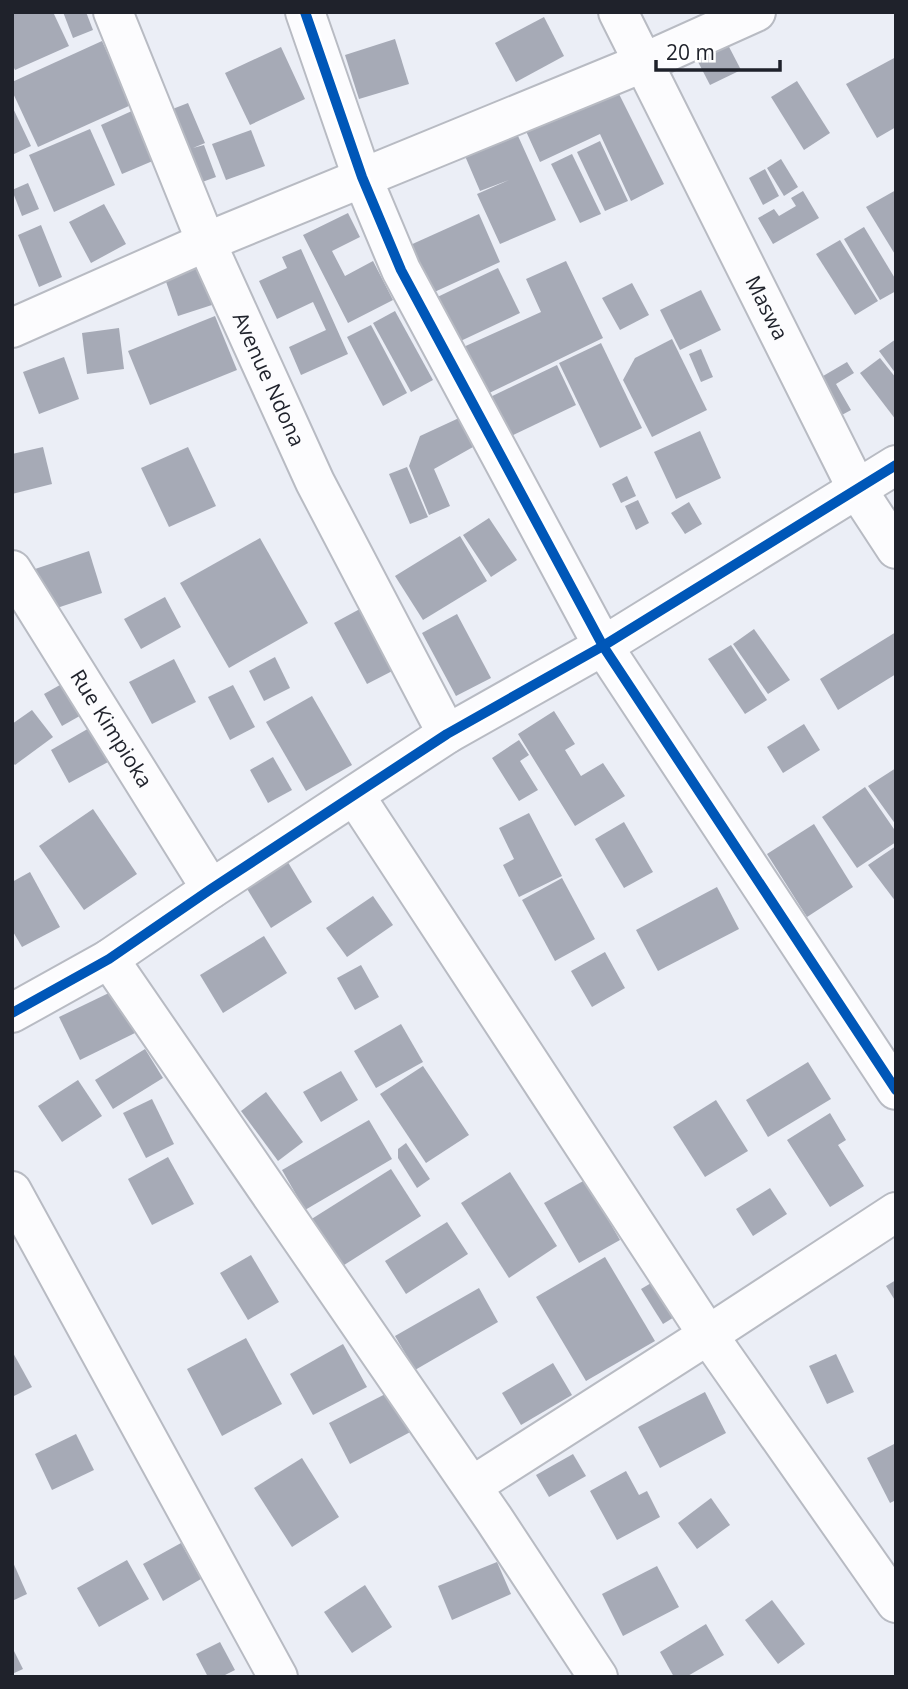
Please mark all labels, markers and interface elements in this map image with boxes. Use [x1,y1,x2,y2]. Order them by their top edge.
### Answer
scale bar [656,28,780,72]
text: 20 m [666,38,715,66]
street label: Maswa [739,271,795,344]
street label: Avenue Ndona [227,307,312,451]
street label: Rue Kimpioka [64,664,159,793]

